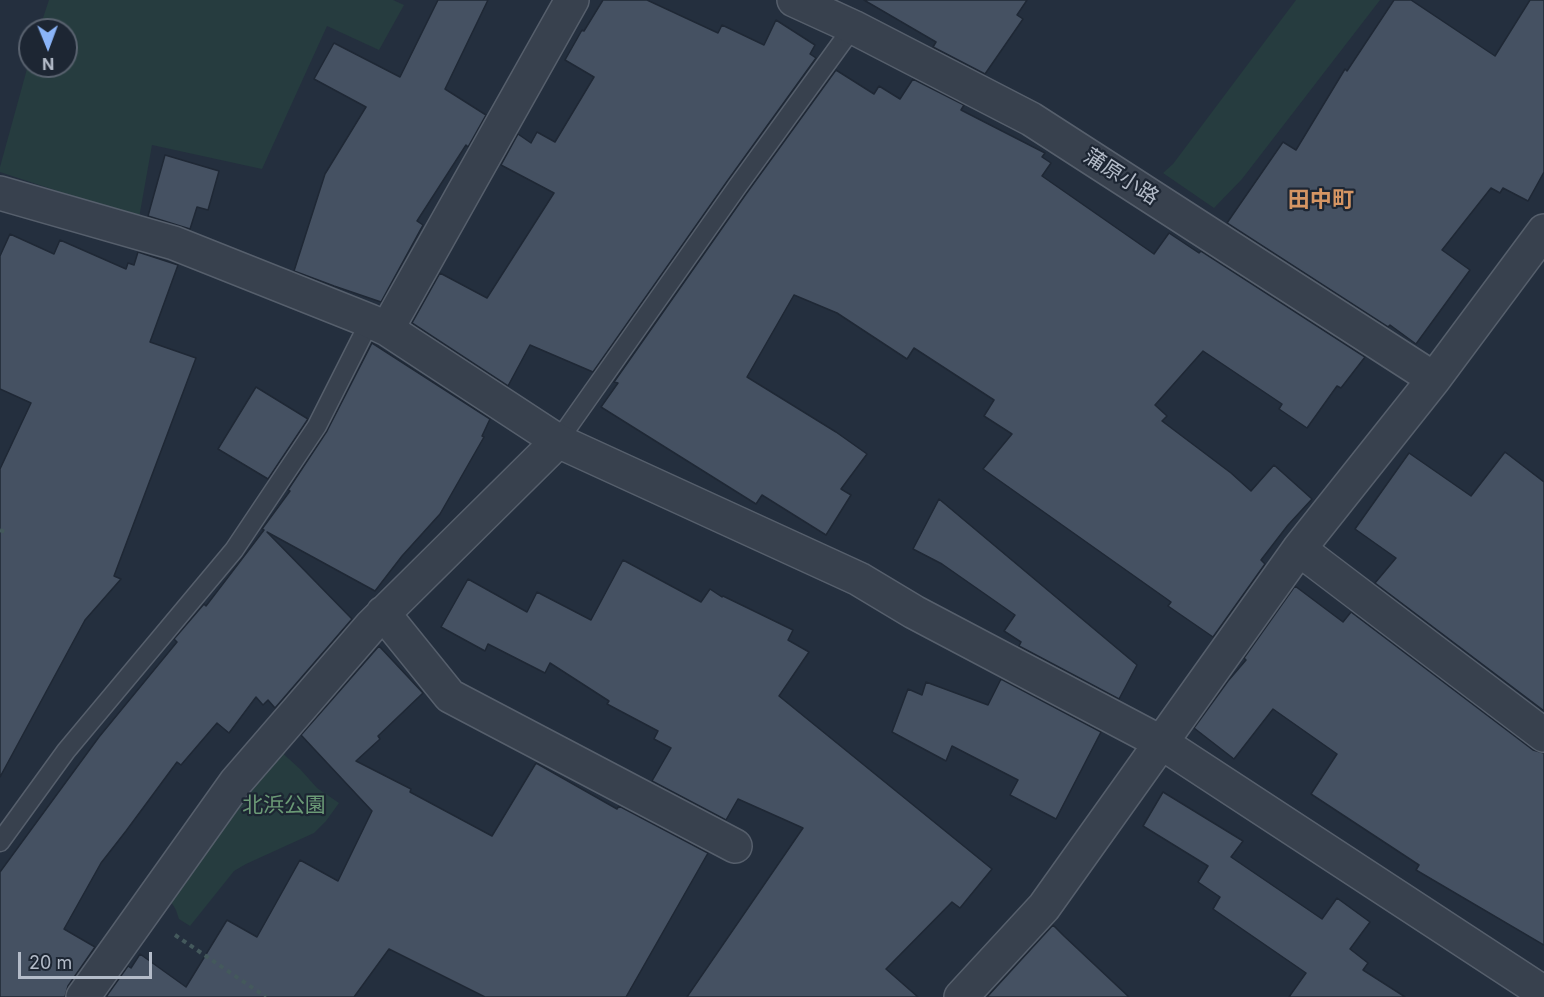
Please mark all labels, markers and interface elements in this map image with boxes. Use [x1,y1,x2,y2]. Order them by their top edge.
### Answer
north arrow [18,18,78,78]
text: N [42,54,55,74]
street label: 蒲原小路 [1079,144,1163,210]
district label: 田中町 [1288,187,1354,213]
park label: 北浜公園 [242,793,326,819]
scale bar [21,940,154,978]
text: 20 m [29,952,72,973]

